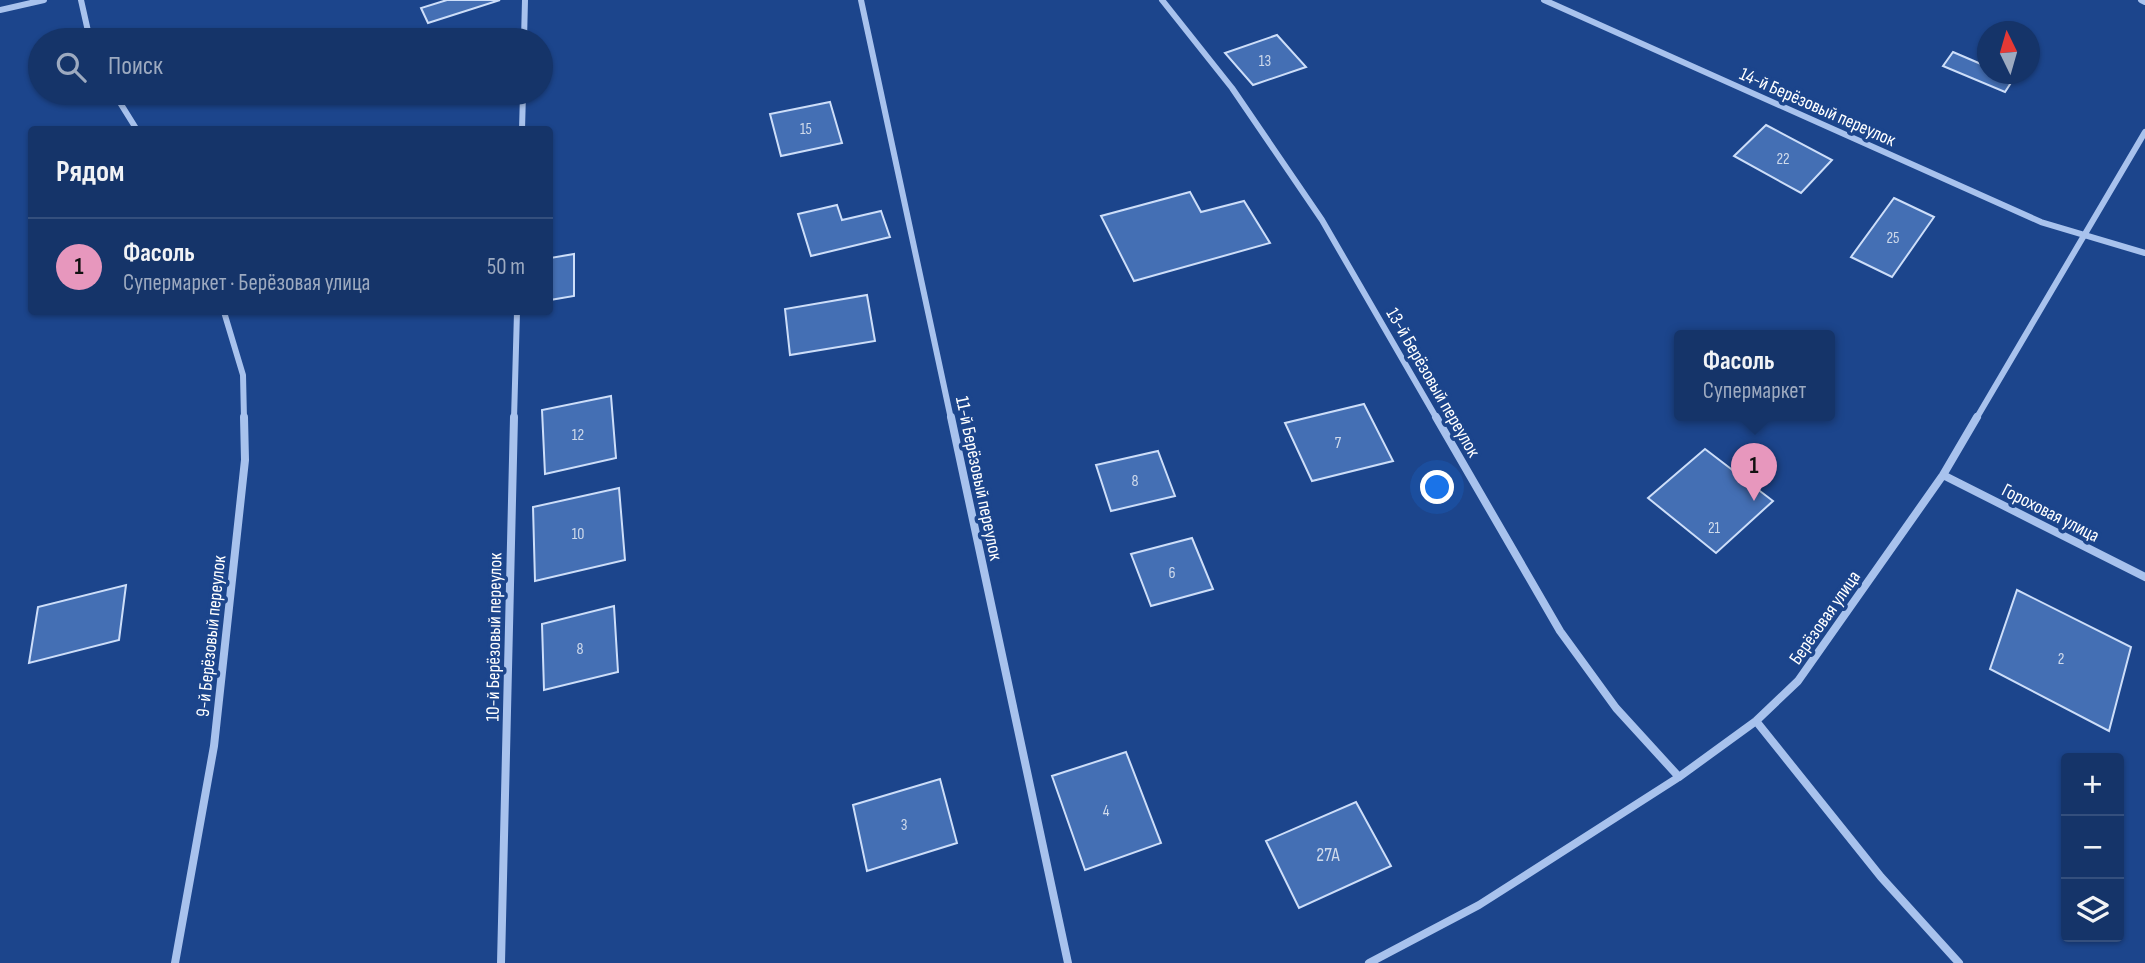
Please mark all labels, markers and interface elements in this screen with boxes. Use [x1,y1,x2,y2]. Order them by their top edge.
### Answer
north arrow [1977,21,2040,84]
search box [28,28,553,105]
icon: search [52,48,90,86]
text: Поиск [108,51,163,82]
house number: 13 [1259,52,1271,71]
street label: 14-й Берёзовый переулок [1736,63,1900,152]
house number: 15 [800,120,812,139]
house number: 22 [1776,150,1790,169]
text: Рядом [56,154,124,190]
house number: 25 [1886,229,1900,248]
text: Фасоль [123,238,195,269]
text: 1 [74,253,84,281]
text: 50 m [487,253,525,281]
text: Супермаркет · Берёзовая улица [123,269,370,297]
street label: 13-й Берёзовый переулок [1381,304,1485,462]
popup [1674,330,1835,421]
text: Фасоль [1703,346,1775,377]
text: Супермаркет [1703,377,1806,405]
street label: 11-й Берёзовый переулок [950,394,1007,563]
house number: 12 [572,426,584,445]
house number: 7 [1335,434,1342,453]
pin: 1 [1731,443,1777,501]
your location [1420,470,1454,504]
house number: 8 [1131,472,1139,491]
street label: Гороховая улица [1998,479,2103,548]
house number: 21 [1708,519,1721,538]
house number: 10 [572,525,584,544]
street label: 10-й Берёзовый переулок [482,552,507,722]
street label: 9-й Берёзовый переулок [192,553,231,718]
house number: 6 [1168,564,1176,583]
street label: Берёзовая улица [1785,567,1866,669]
house number: 8 [576,640,584,659]
house number: 2 [2058,650,2064,669]
map controls [2061,753,2124,942]
button: + [2061,753,2124,816]
house number: 4 [1103,802,1110,821]
house number: 3 [901,816,907,835]
button: − [2061,816,2124,879]
house number: 27А [1316,844,1340,867]
button: layers [2061,879,2124,942]

